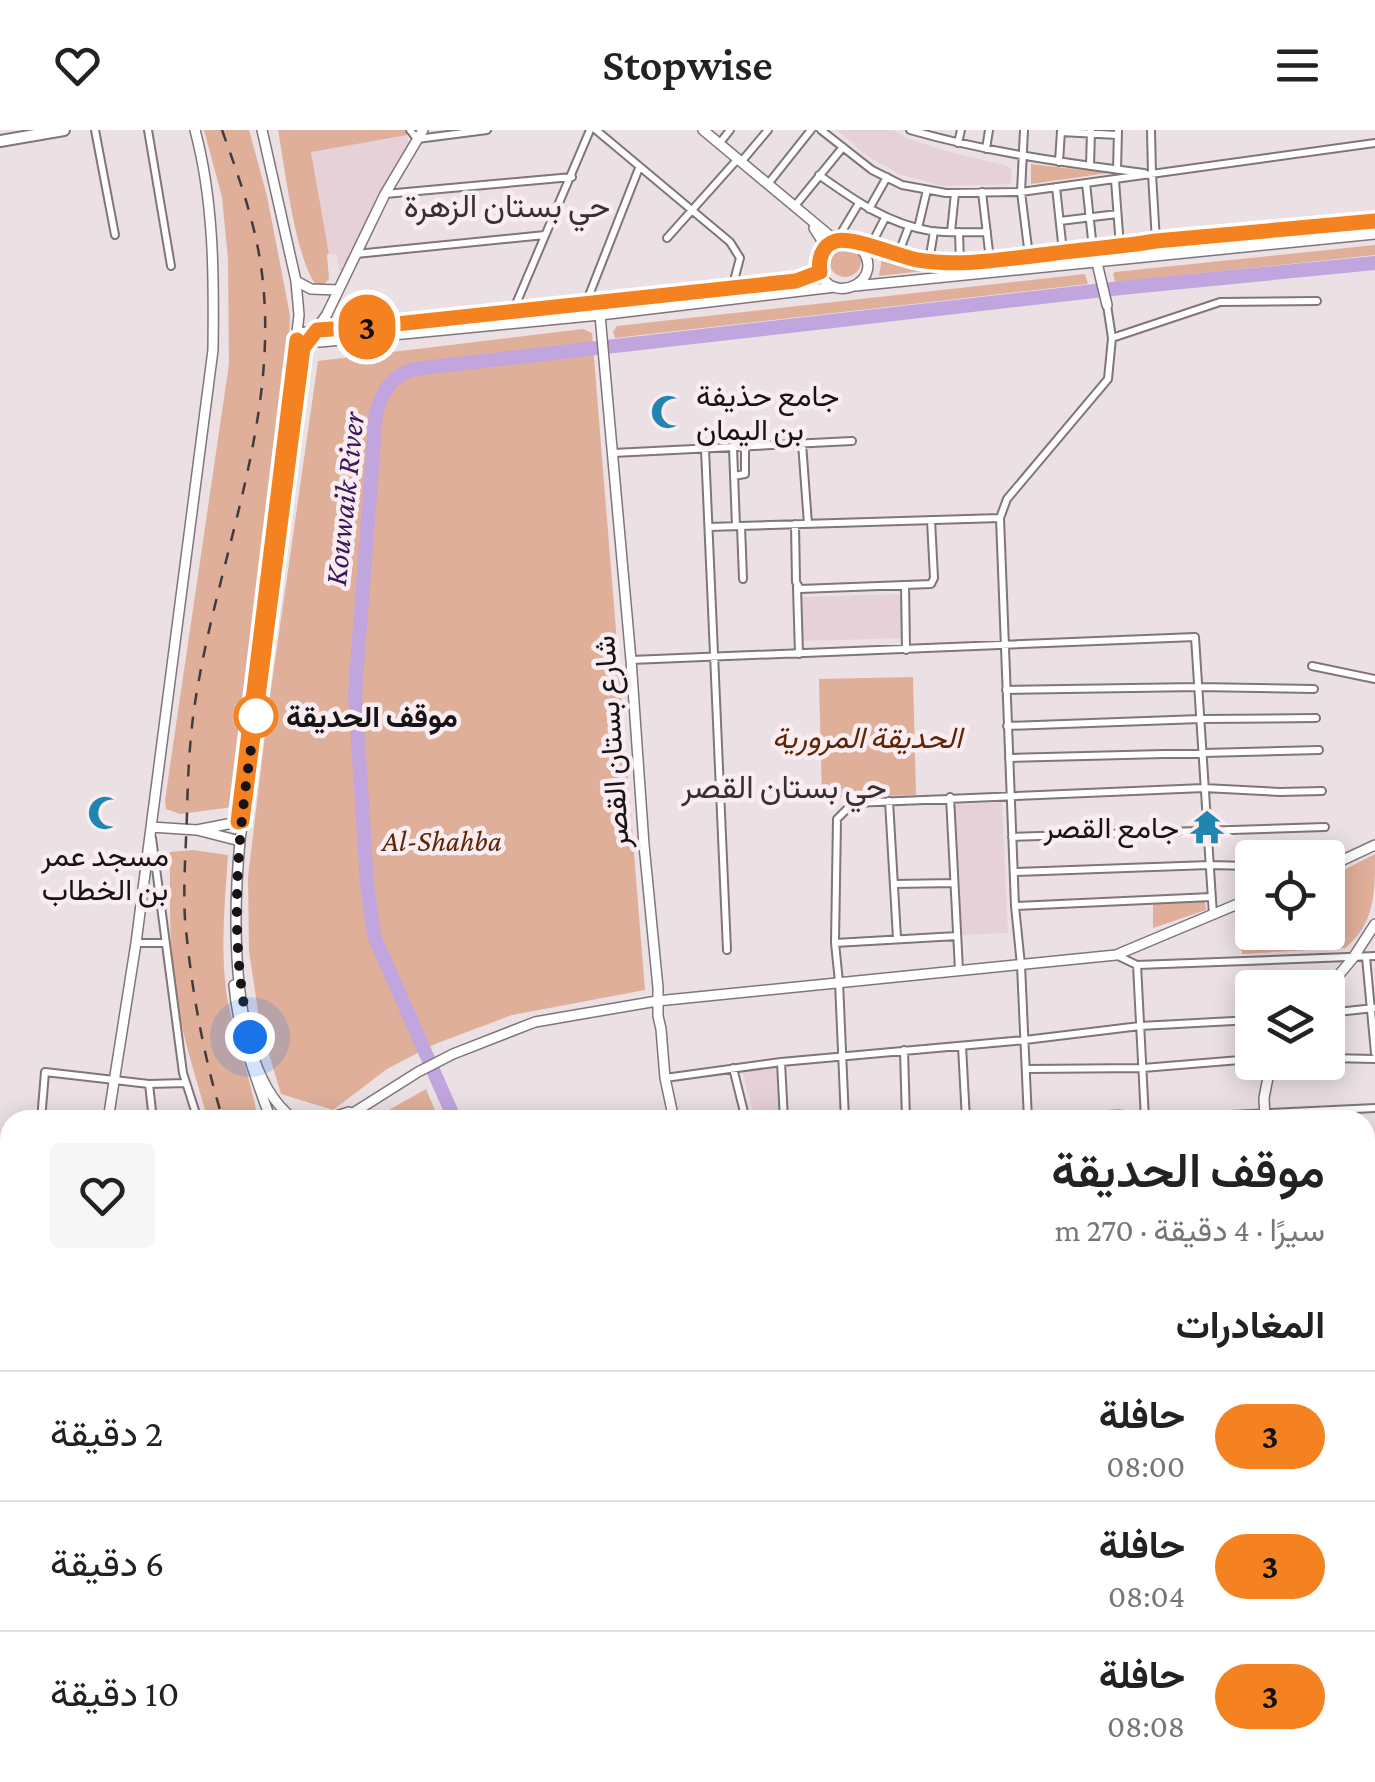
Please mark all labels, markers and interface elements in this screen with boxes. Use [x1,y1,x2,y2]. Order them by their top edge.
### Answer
icon: heart [50,38,105,93]
icon: menu [1270,38,1325,93]
text: Stopwise [602,40,773,90]
district label: حي بستان الزهرة [404,188,610,232]
line badge: 3 [334,294,400,360]
text: 3 [358,308,376,347]
place label: جامع حذيفة بن اليمان [696,379,839,448]
mosque icon: جامع حذيفة بن اليمان [649,393,687,431]
water label: Kouwaik River [317,410,371,588]
street label: شارع بستان القصر [587,634,639,851]
marker: موقف الحديقة [235,695,277,737]
place label: موقف الحديقة [286,700,458,735]
park label: الحديقة المرورية [772,721,965,756]
district label: حي بستان القصر [680,769,887,813]
mosque icon: مسجد عمر بن الخطاب [86,794,124,832]
temple icon: جامع القصر [1188,808,1226,846]
place label: جامع القصر [1043,811,1179,848]
park label: Al-Shahba [380,824,502,857]
place label: مسجد عمر بن الخطاب [40,839,169,908]
map controls [1235,840,1345,1080]
button: locate [1235,840,1345,950]
button: layers [1235,970,1345,1080]
your location [225,1012,275,1062]
button: heart [50,1143,155,1248]
text: موقف الحديقة [1051,1144,1325,1197]
text: سيرًا · 4 دقيقة · 270 m [1055,1212,1325,1248]
text: المغادرات [1176,1304,1325,1346]
text: حافلة [1099,1394,1185,1436]
text: 2 دقيقة [50,1412,163,1454]
text: 3 [1261,1417,1279,1456]
text: 08:00 [1106,1448,1185,1484]
text: حافلة [1099,1524,1185,1566]
text: 6 دقيقة [50,1542,164,1584]
text: 3 [1261,1547,1279,1586]
text: 08:04 [1108,1578,1185,1614]
text: حافلة [1099,1654,1185,1696]
text: 10 دقيقة [50,1672,179,1714]
text: 3 [1261,1677,1279,1716]
text: 08:08 [1107,1708,1185,1744]

